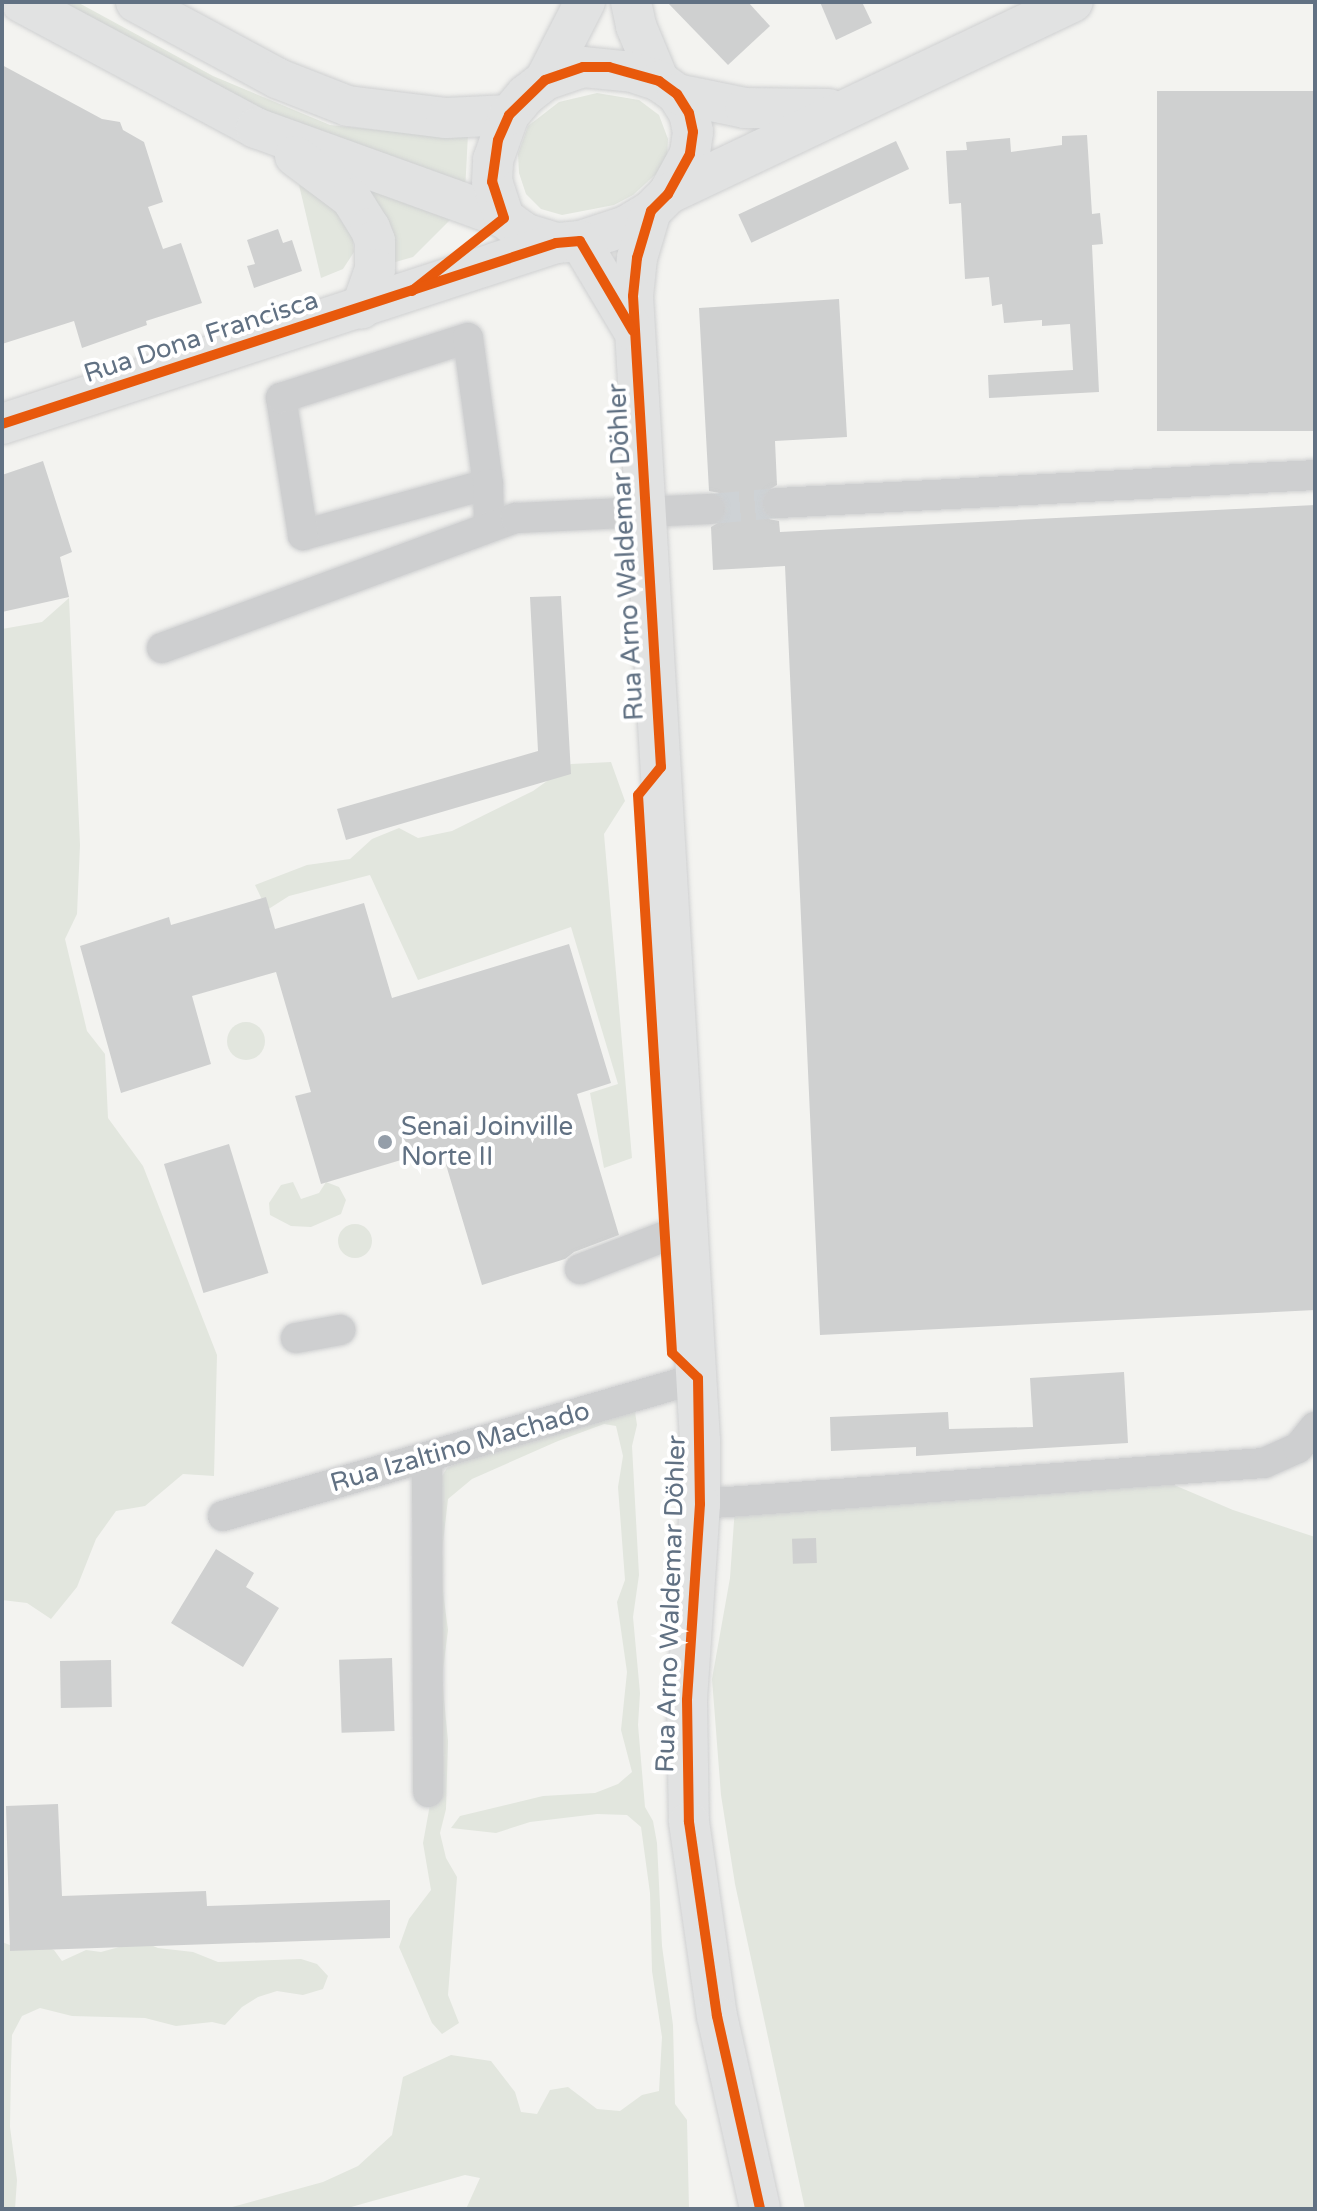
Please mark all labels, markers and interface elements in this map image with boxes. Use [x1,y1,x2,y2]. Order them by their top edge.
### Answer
street label: Rua Dona Francisca [80,284,322,390]
street label: Rua Arno Waldemar Döhler [602,383,650,721]
place label: Senai Joinville Norte II [401,1111,573,1172]
marker: Senai Joinville Norte II [376,1133,394,1151]
street label: Rua Izaltino Machado [327,1395,593,1499]
street label: Rua Arno Waldemar Döhler [650,1435,692,1773]

